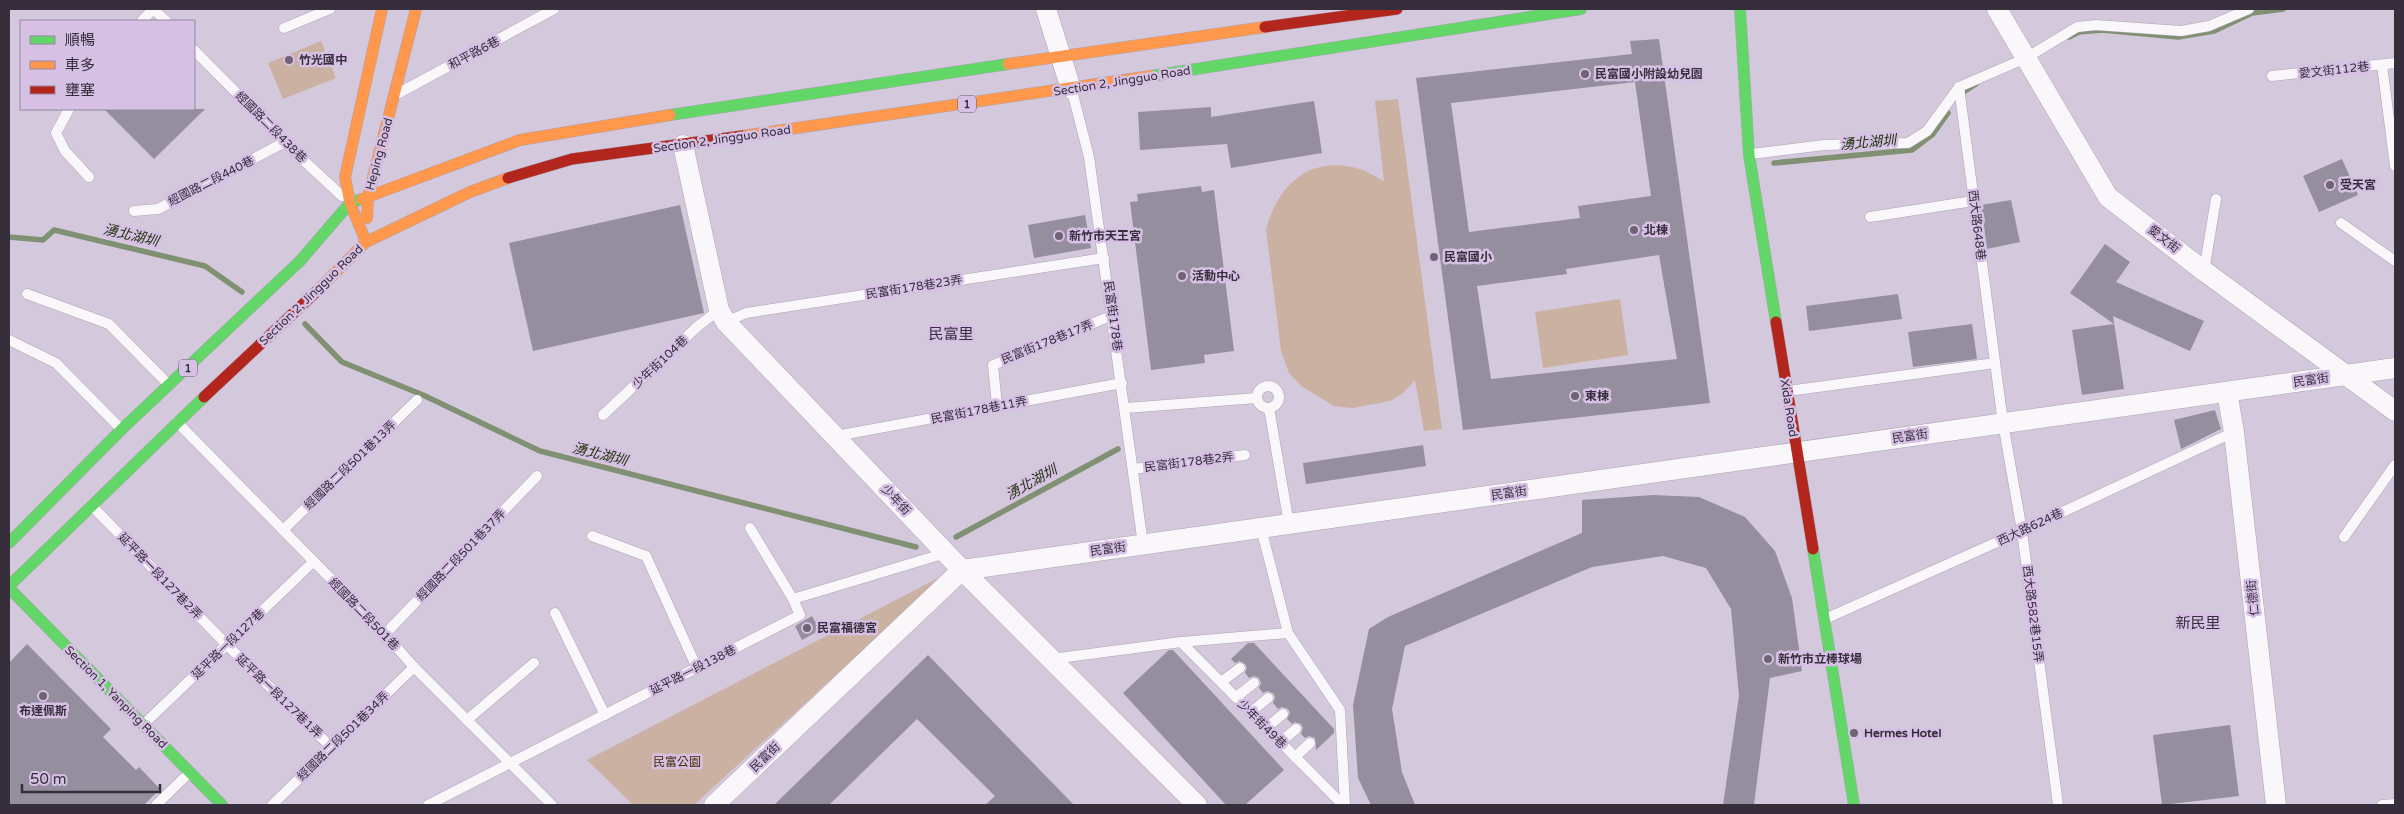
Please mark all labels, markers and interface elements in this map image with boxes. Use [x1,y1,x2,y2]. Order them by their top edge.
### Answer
legend [20,20,195,110]
text: 順暢 [65,31,95,49]
street label: 和平路6巷 [446,34,502,72]
place label: 竹光國中 [299,53,347,67]
marker: 竹光國中 [283,54,295,66]
text: 車多 [65,56,95,74]
street label: 愛文街112巷 [2298,59,2370,81]
street label: Section 2, Jingguo Road [1052,63,1192,99]
place label: 民富國小附設幼兒園 [1595,67,1703,81]
marker: 民富國小附設幼兒園 [1579,68,1591,80]
text: 壅塞 [65,81,95,99]
street label: 經國路二段438巷 [233,89,309,165]
road number: 1 [958,96,976,112]
street label: Heping Road [363,116,395,192]
street label: Section 2, Jingguo Road [652,122,792,156]
water label: 湧北湖圳 [1839,131,1899,153]
street label: 經國路二段440巷 [166,153,256,209]
place label: 受天宮 [2340,178,2376,192]
marker: 受天宮 [2324,179,2336,191]
street label: 西大路648巷 [1966,189,1988,261]
water label: 湧北湖圳 [102,221,162,251]
street label: 愛文街 [2146,222,2182,256]
place label: 北棟 [1644,223,1668,237]
marker: 北棟 [1628,224,1640,236]
place label: 新竹市天王宮 [1069,229,1141,243]
marker: 新竹市天王宮 [1053,230,1065,242]
street label: Section 2, Jingguo Road [256,242,366,348]
place label: 民富國小 [1444,250,1492,264]
marker: 民富國小 [1428,251,1440,263]
place label: 活動中心 [1192,269,1240,283]
marker: 活動中心 [1176,270,1188,282]
street label: 民富街178巷23弄 [865,272,963,302]
street label: 民富街178巷 [1101,280,1125,352]
street label: 民富街178巷17弄 [999,317,1095,367]
district label: 民富里 [928,325,974,343]
street label: 少年街104巷 [629,333,691,391]
road number: 1 [179,359,197,376]
street label: 民富街 [2292,371,2330,389]
street label: Xida Road [1777,378,1801,438]
place label: 東棟 [1585,389,1609,403]
marker: 東棟 [1569,390,1581,402]
street label: 民富街178巷11弄 [930,394,1028,426]
street label: 經國路二段501巷13弄 [301,418,399,512]
street label: 民富街 [1891,427,1929,445]
water label: 湧北湖圳 [571,439,631,470]
street label: 民富街178巷2弄 [1143,450,1235,474]
water label: 湧北湖圳 [1003,460,1062,503]
street label: 少年街 [879,482,913,518]
street label: 民富街 [1490,484,1528,502]
street label: 經國路二段501巷37弄 [414,506,508,604]
street label: 西大路624巷 [1995,506,2065,548]
street label: 延平路一段127巷2弄 [115,530,205,622]
street label: 民富街 [1089,540,1127,558]
street label: 西大路582巷15弄 [2020,565,2046,663]
street label: 經國路二段501巷 [326,575,402,653]
street label: 仁德街 [2244,579,2262,617]
street label: 延平路一段127巷 [189,606,267,682]
district label: 新民里 [2175,614,2221,632]
place label: 民富福德宮 [817,621,877,635]
marker: 民富福德宮 [801,622,813,634]
street label: 延平路一段138巷 [648,642,738,698]
street label: Section 1, Yanping Road [62,643,170,751]
street label: 延平路一段127巷1弄 [233,651,325,741]
place label: 新竹市立棒球場 [1778,652,1862,666]
marker: 新竹市立棒球場 [1762,653,1774,665]
street label: 經國路二段501巷34弄 [294,689,392,783]
marker: 布達佩斯 [37,690,49,702]
street label: 少年街49巷 [1235,697,1289,751]
place label: 布達佩斯 [19,704,67,718]
place label: Hermes Hotel [1864,726,1941,740]
marker: Hermes Hotel [1848,727,1860,739]
street label: 民富街 [747,739,783,775]
park label: 民富公園 [653,755,701,769]
scale bar [22,762,160,794]
text: 50 m [30,770,67,788]

